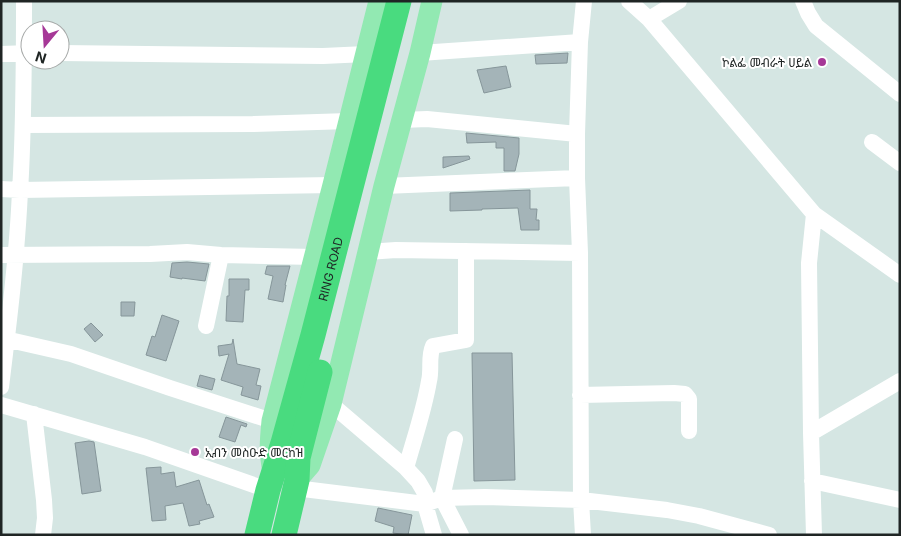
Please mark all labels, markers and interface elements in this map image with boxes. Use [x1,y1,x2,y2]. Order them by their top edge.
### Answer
north arrow [20,20,70,70]
text: N [33,48,49,68]
place label: ኮልፌ መብራት ሀይል [722,55,812,70]
marker: ኮልፌ መብራት ሀይል [816,56,828,68]
street label: RING ROAD [315,235,345,303]
place label: ኢብን መስዑድ መርከዝ [205,445,303,460]
marker: ኢብን መስዑድ መርከዝ [189,446,201,458]

